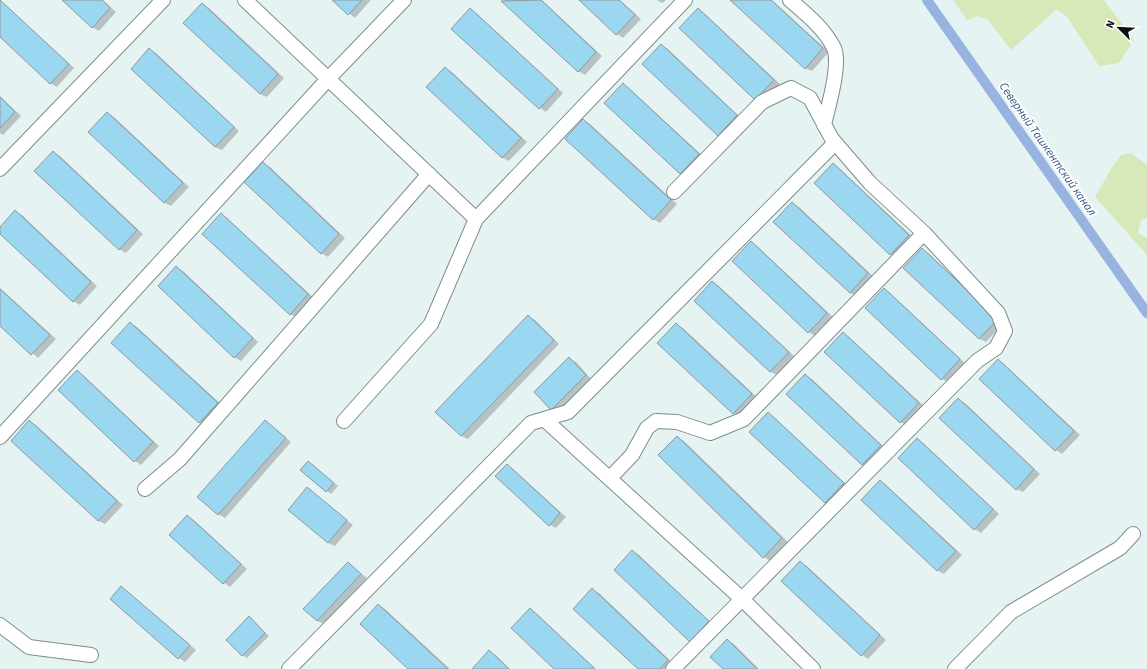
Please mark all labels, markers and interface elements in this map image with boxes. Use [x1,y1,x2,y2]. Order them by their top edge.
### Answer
north arrow [1099,8,1139,48]
text: N [1102,18,1119,31]
water label: Северный Ташкентский канал [995,79,1100,220]

